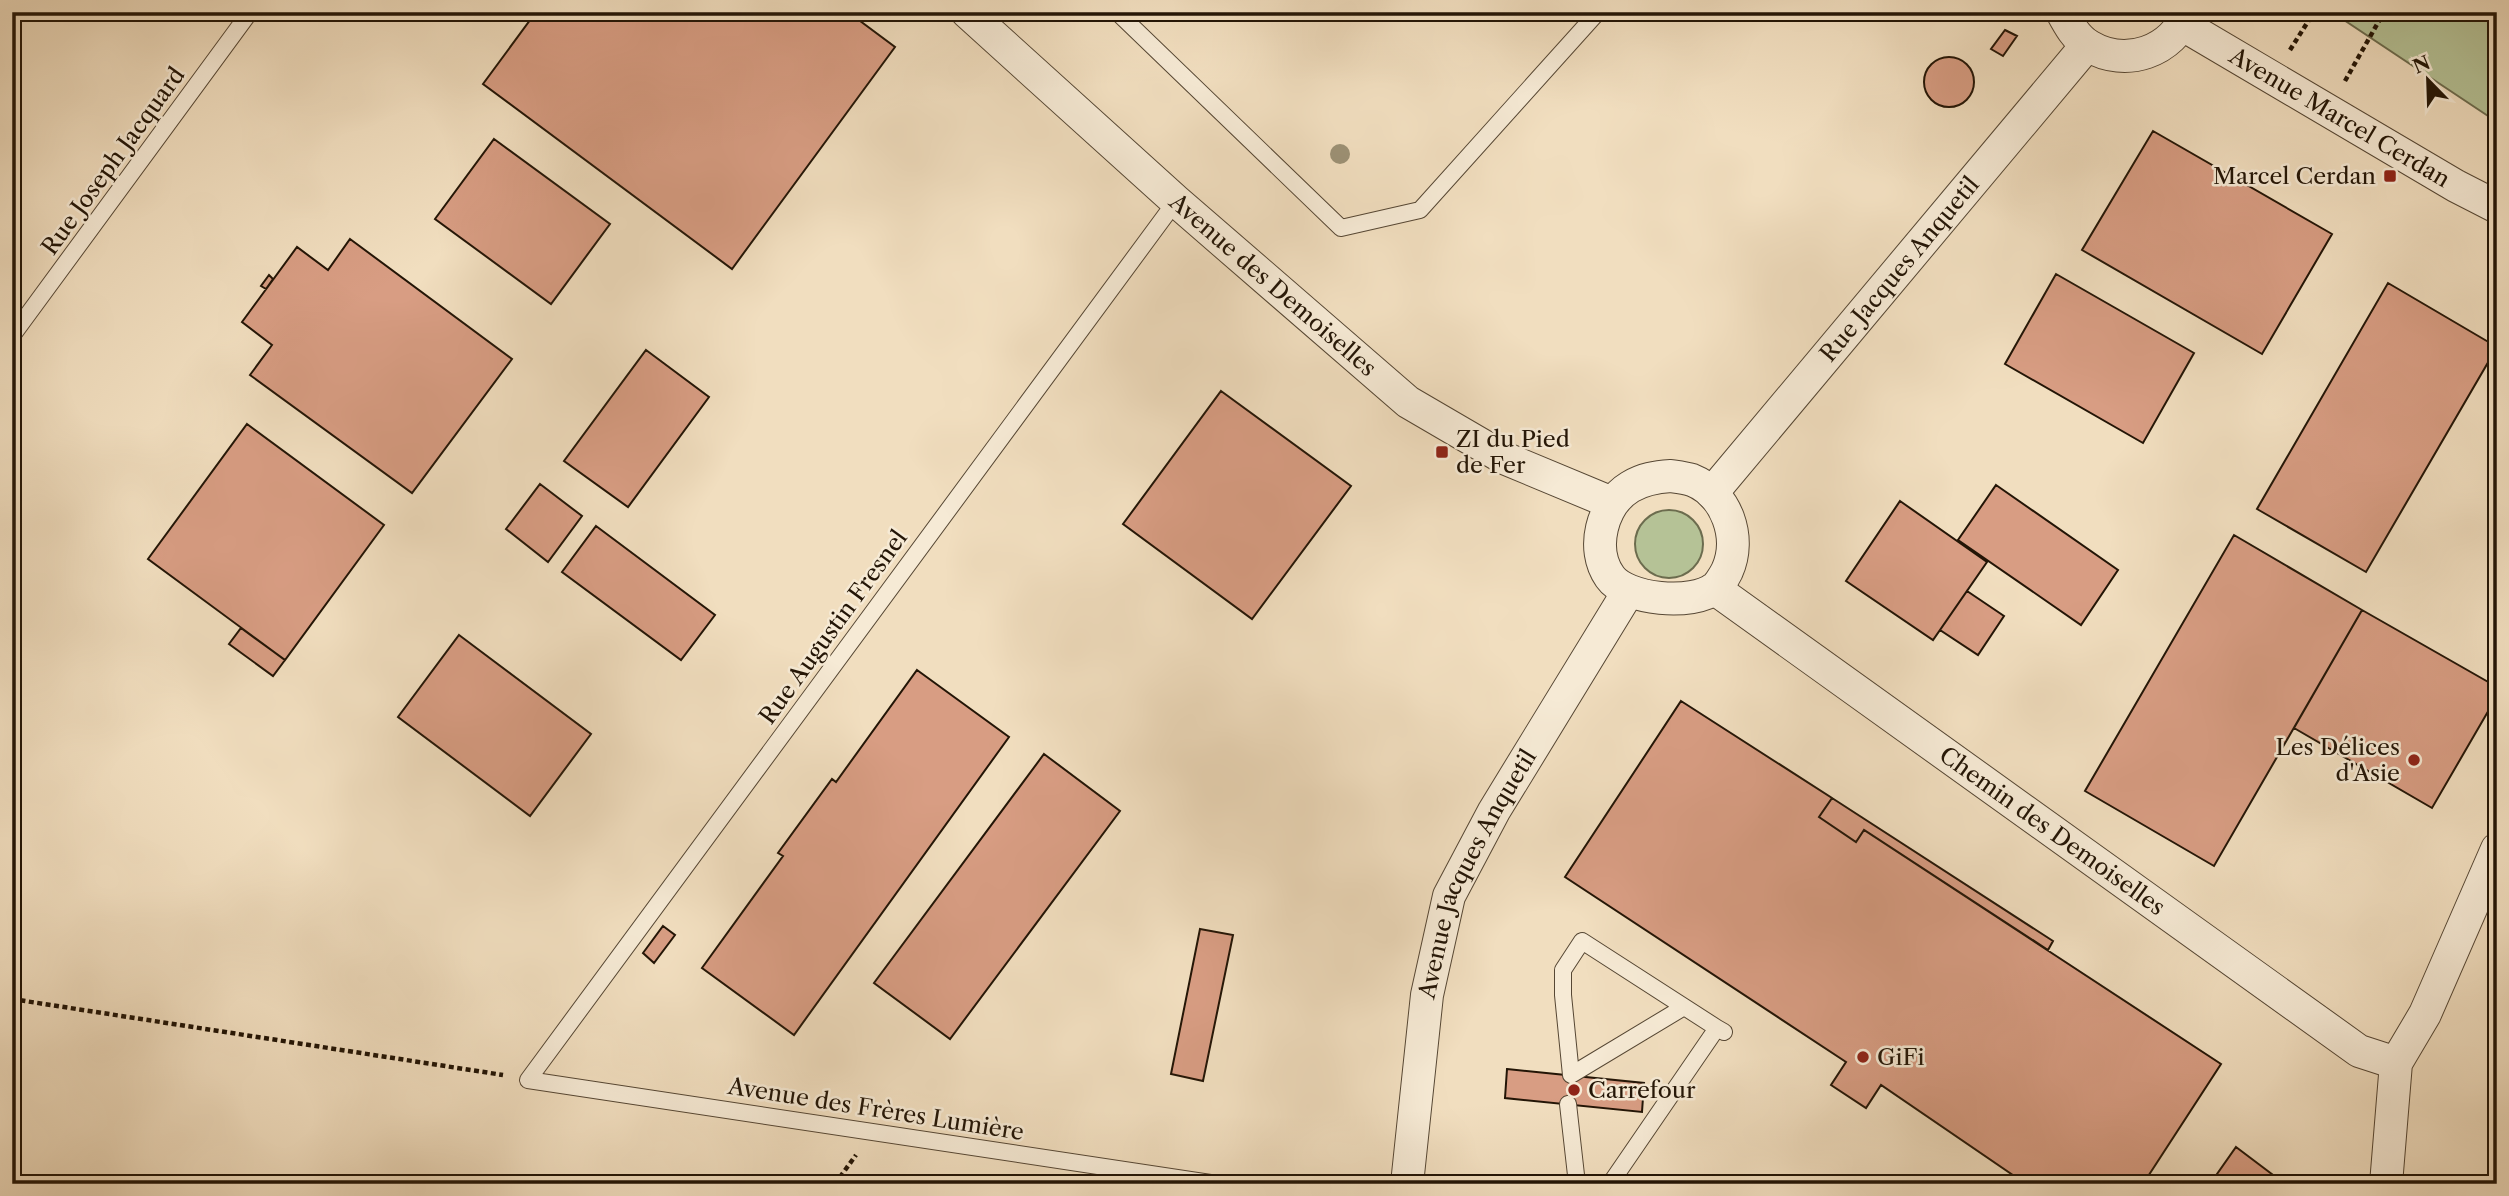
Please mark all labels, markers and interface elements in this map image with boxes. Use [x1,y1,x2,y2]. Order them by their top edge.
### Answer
street label: Avenue Marcel Cerdan [2224,41,2454,193]
north arrow [2394,46,2464,116]
text: N [2409,51,2434,79]
street label: Rue Joseph Jacquard [36,62,190,260]
place label: Marcel Cerdan [2213,162,2376,190]
marker: Marcel Cerdan [2382,168,2398,184]
street label: Rue Jacques Anquetil [1814,171,1985,367]
street label: Avenue des Demoiselles [1163,187,1382,382]
place label: ZI du Pied de Fer [1456,425,1570,479]
marker: ZI du Pied de Fer [1434,444,1450,460]
street label: Rue Augustin Fresnel [753,524,913,729]
place label: Les Délices d'Asie [2276,733,2400,787]
street label: Chemin des Demoiselles [1934,741,2170,921]
street label: Avenue Jacques Anquetil [1412,744,1542,1002]
marker: Les Délices d'Asie [2406,752,2422,768]
place label: GiFi [1877,1043,1924,1071]
marker: GiFi [1855,1049,1871,1065]
street label: Avenue des Frères Lumière [725,1072,1026,1146]
place label: Carrefour [1588,1076,1696,1104]
marker: Carrefour [1566,1082,1582,1098]

